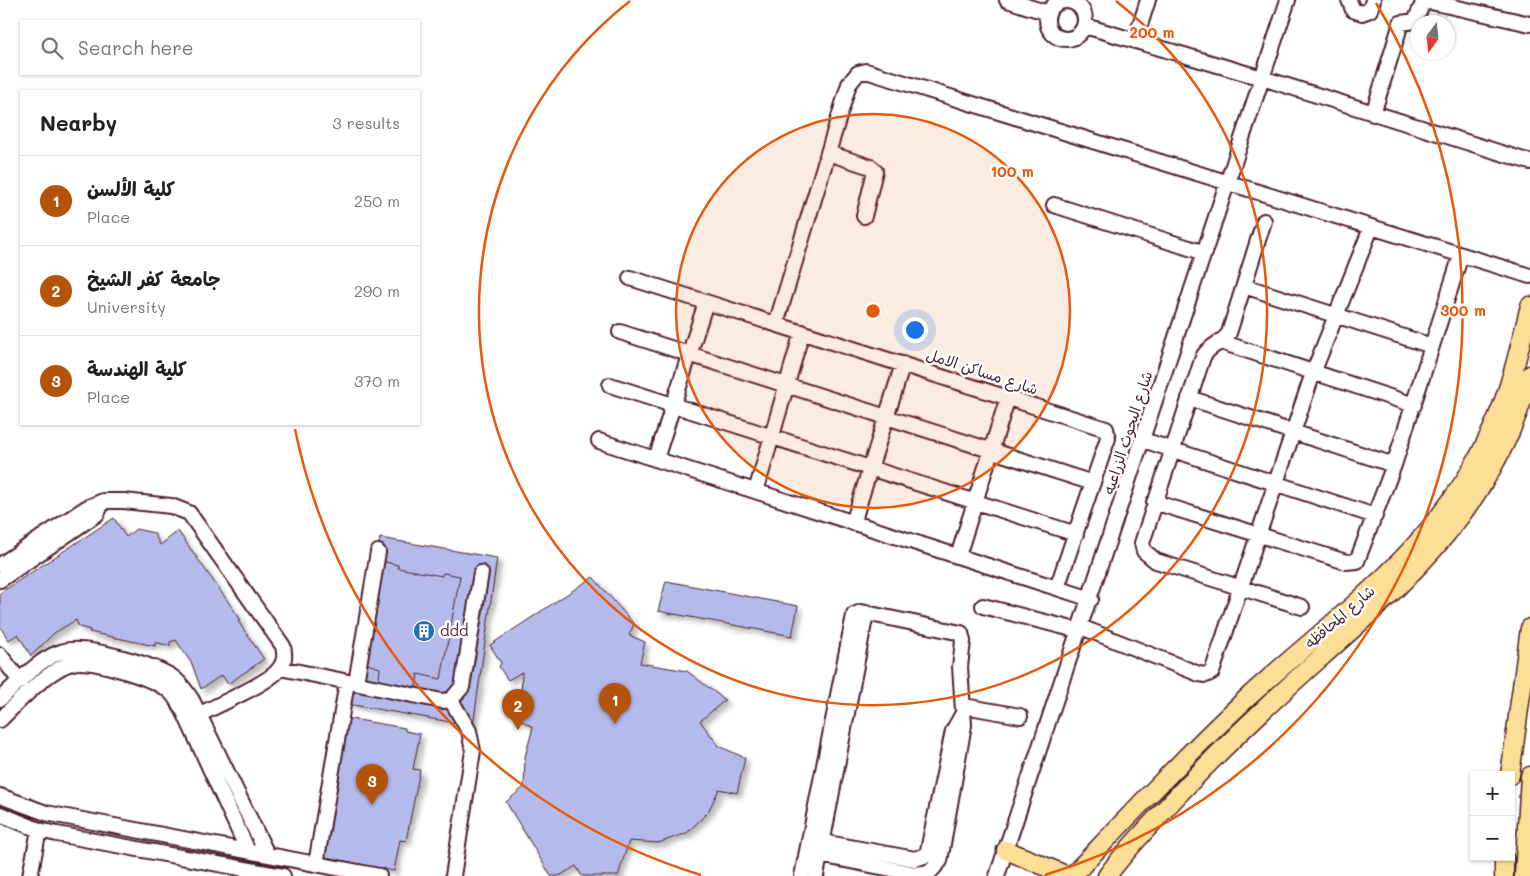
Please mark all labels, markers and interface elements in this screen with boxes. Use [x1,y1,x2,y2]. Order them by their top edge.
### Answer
north arrow [1410,15,1455,60]
search box [20,20,420,75]
text: 200 m [1130,22,1175,42]
icon: search [38,34,66,62]
text: Search here [78,35,194,60]
text: Nearby [40,109,117,136]
text: 3 results [332,112,400,133]
text: 100 m [990,161,1034,181]
text: كلية الألسن [87,176,175,201]
text: 1 [52,190,60,211]
text: 250 m [354,190,400,211]
text: Place [87,206,130,227]
text: جامعة كفر الشيخ [87,266,220,291]
text: 2 [52,280,60,301]
text: 290 m [354,280,400,301]
text: University [87,296,166,317]
text: 300 m [1440,300,1486,320]
centre of rings [864,302,882,320]
your location [902,317,928,343]
street label: شارع مساكن الامل [924,344,1041,399]
text: كلية الهندسة [87,356,187,381]
street label: شارع البحوث الزراعيه [1098,368,1157,497]
text: 3 [51,370,61,391]
text: 370 m [354,370,400,391]
text: Place [87,386,130,407]
street label: شارع المحافظه [1300,580,1379,653]
building icon: ddd [412,619,436,643]
place label: ddd [440,620,469,640]
pin: 1 [599,683,631,724]
pin: 2 [502,689,534,730]
pin: 3 [356,764,388,805]
map controls [1470,771,1515,861]
button: + [1470,771,1515,816]
button: − [1470,816,1515,861]

